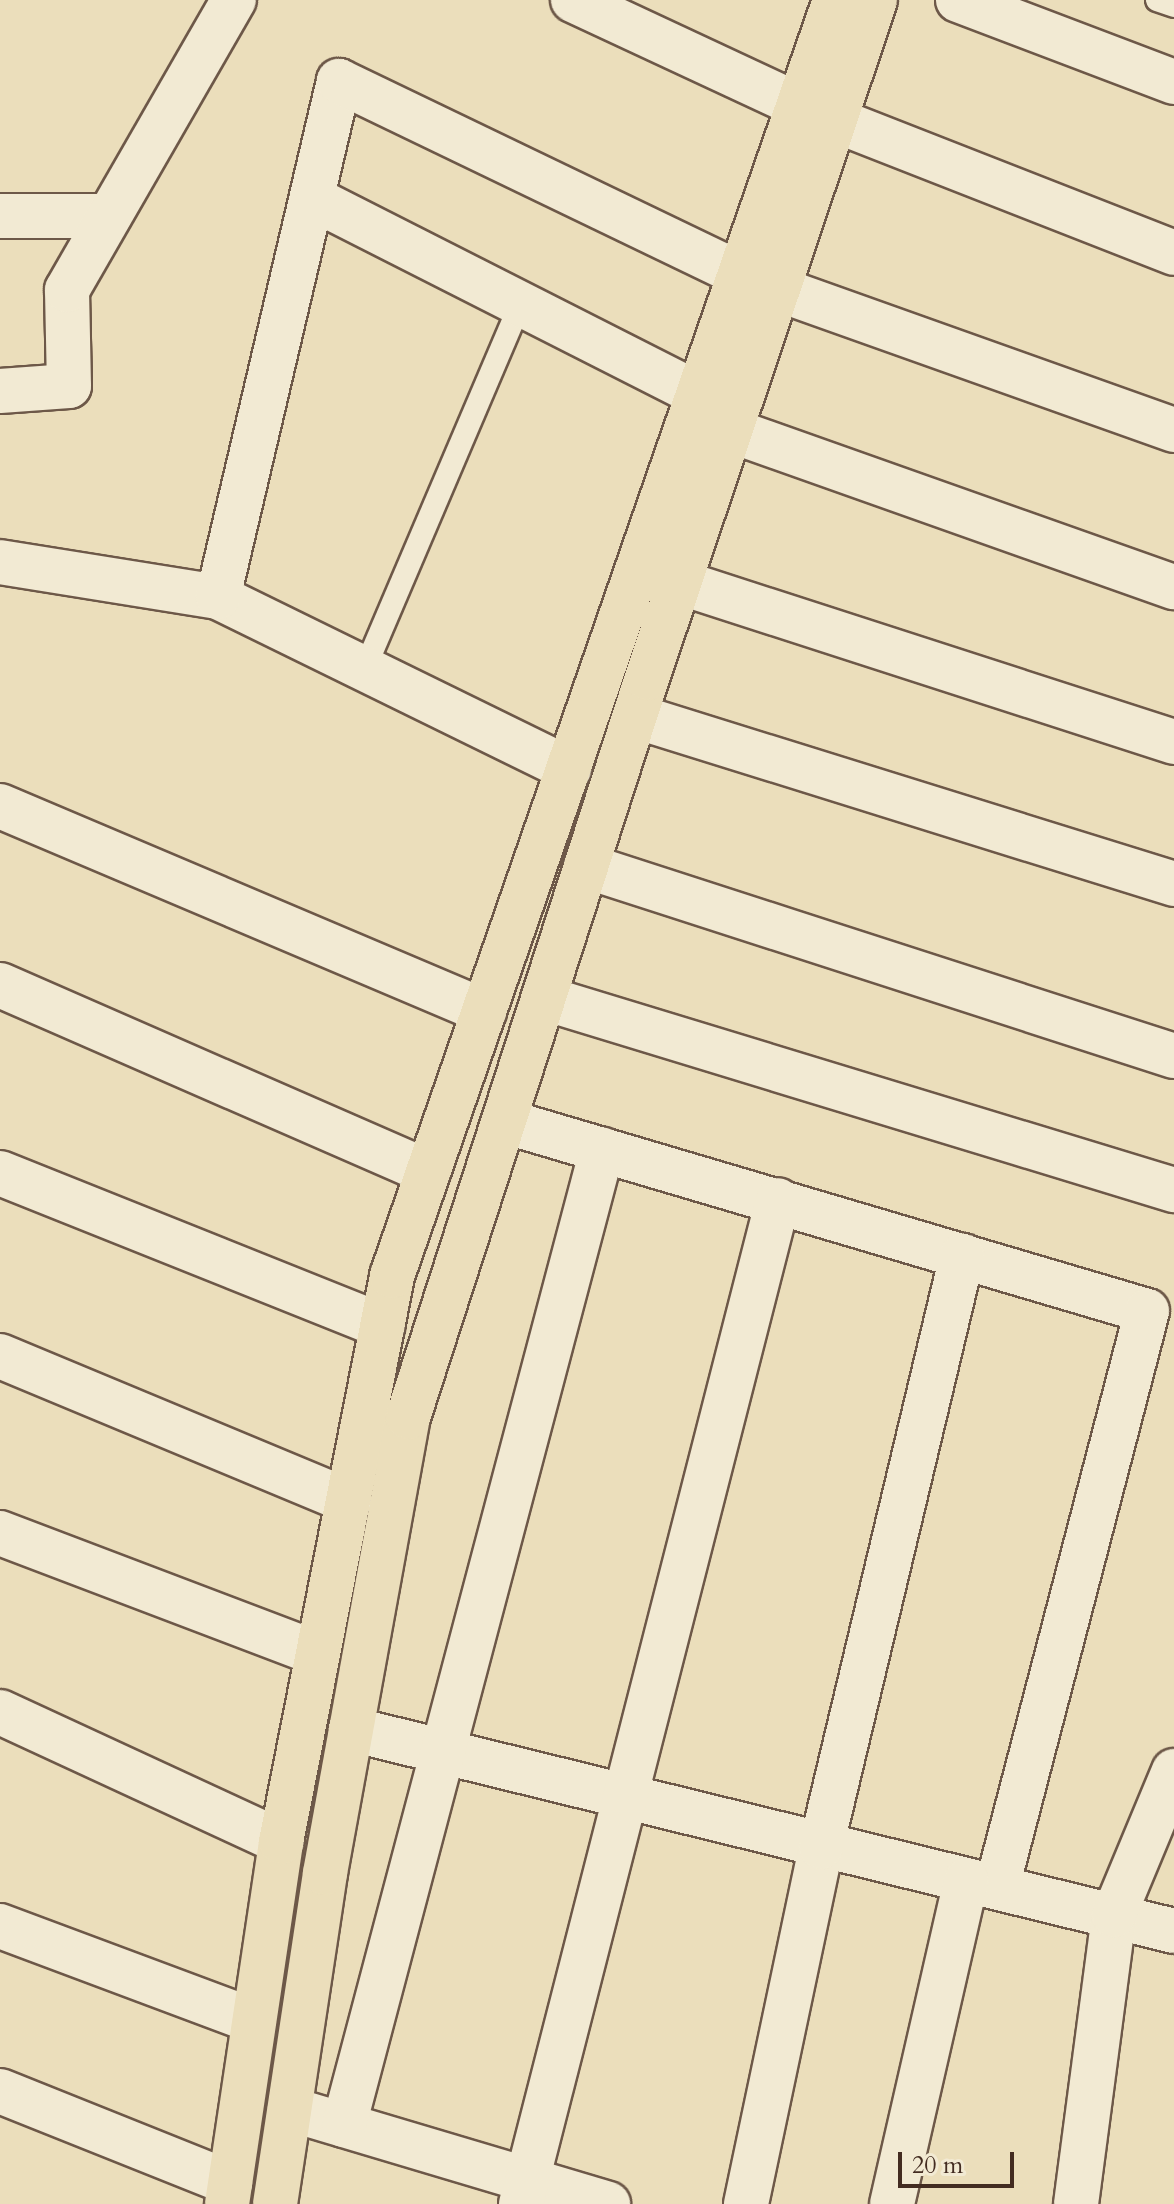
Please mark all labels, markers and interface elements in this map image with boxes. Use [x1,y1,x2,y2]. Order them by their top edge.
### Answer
scale bar [902,2136,1018,2186]
text: 20 m [912,2149,963,2182]

